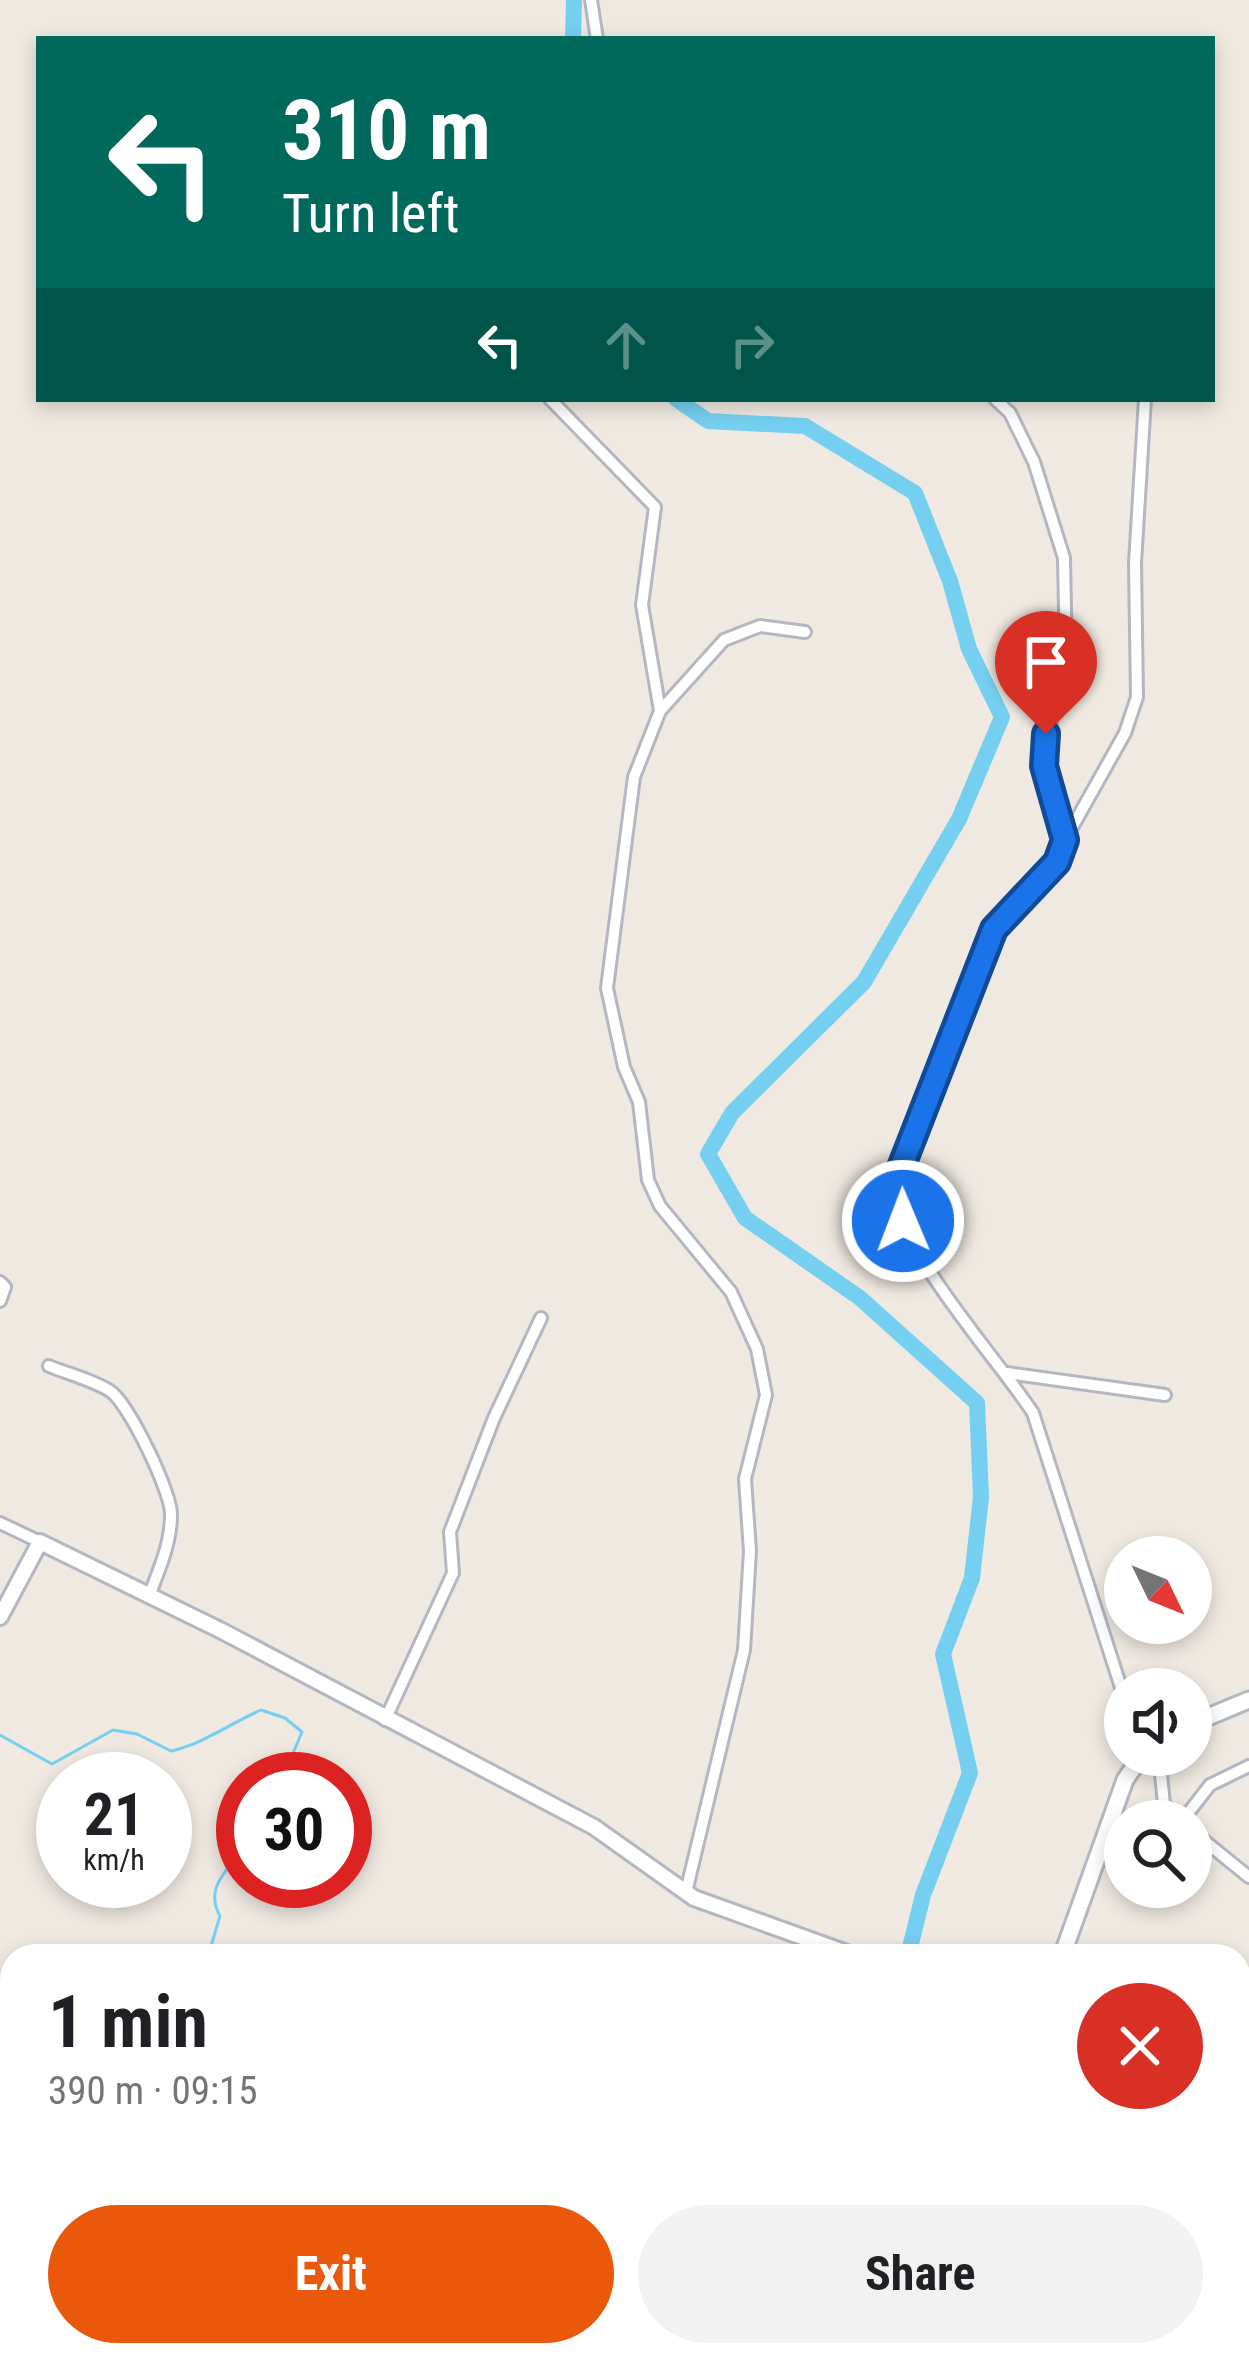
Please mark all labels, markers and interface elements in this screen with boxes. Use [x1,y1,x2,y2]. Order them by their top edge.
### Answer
text: 310 m [282,81,491,180]
icon: left [84,84,240,240]
text: Turn left [282,182,459,245]
icon: left [467,312,533,378]
icon: ahead [593,312,659,378]
icon: right [719,312,785,378]
pin [995,611,1097,734]
icon: arrive [1013,629,1079,695]
position arrow [840,1158,966,1284]
north arrow [1104,1536,1212,1644]
map controls [1104,1536,1212,1908]
button: sound [1104,1668,1212,1776]
speed limit sign: 30 [216,1752,372,1908]
text: 21 [84,1779,144,1850]
button: search [1104,1800,1212,1908]
text: km/h [83,1842,145,1877]
text: 1 min [48,1980,208,2065]
button: close [1077,1983,1203,2109]
text: 390 m · 09:15 [48,2068,258,2114]
button: Exit [48,2205,614,2343]
button: Share [638,2205,1203,2343]

